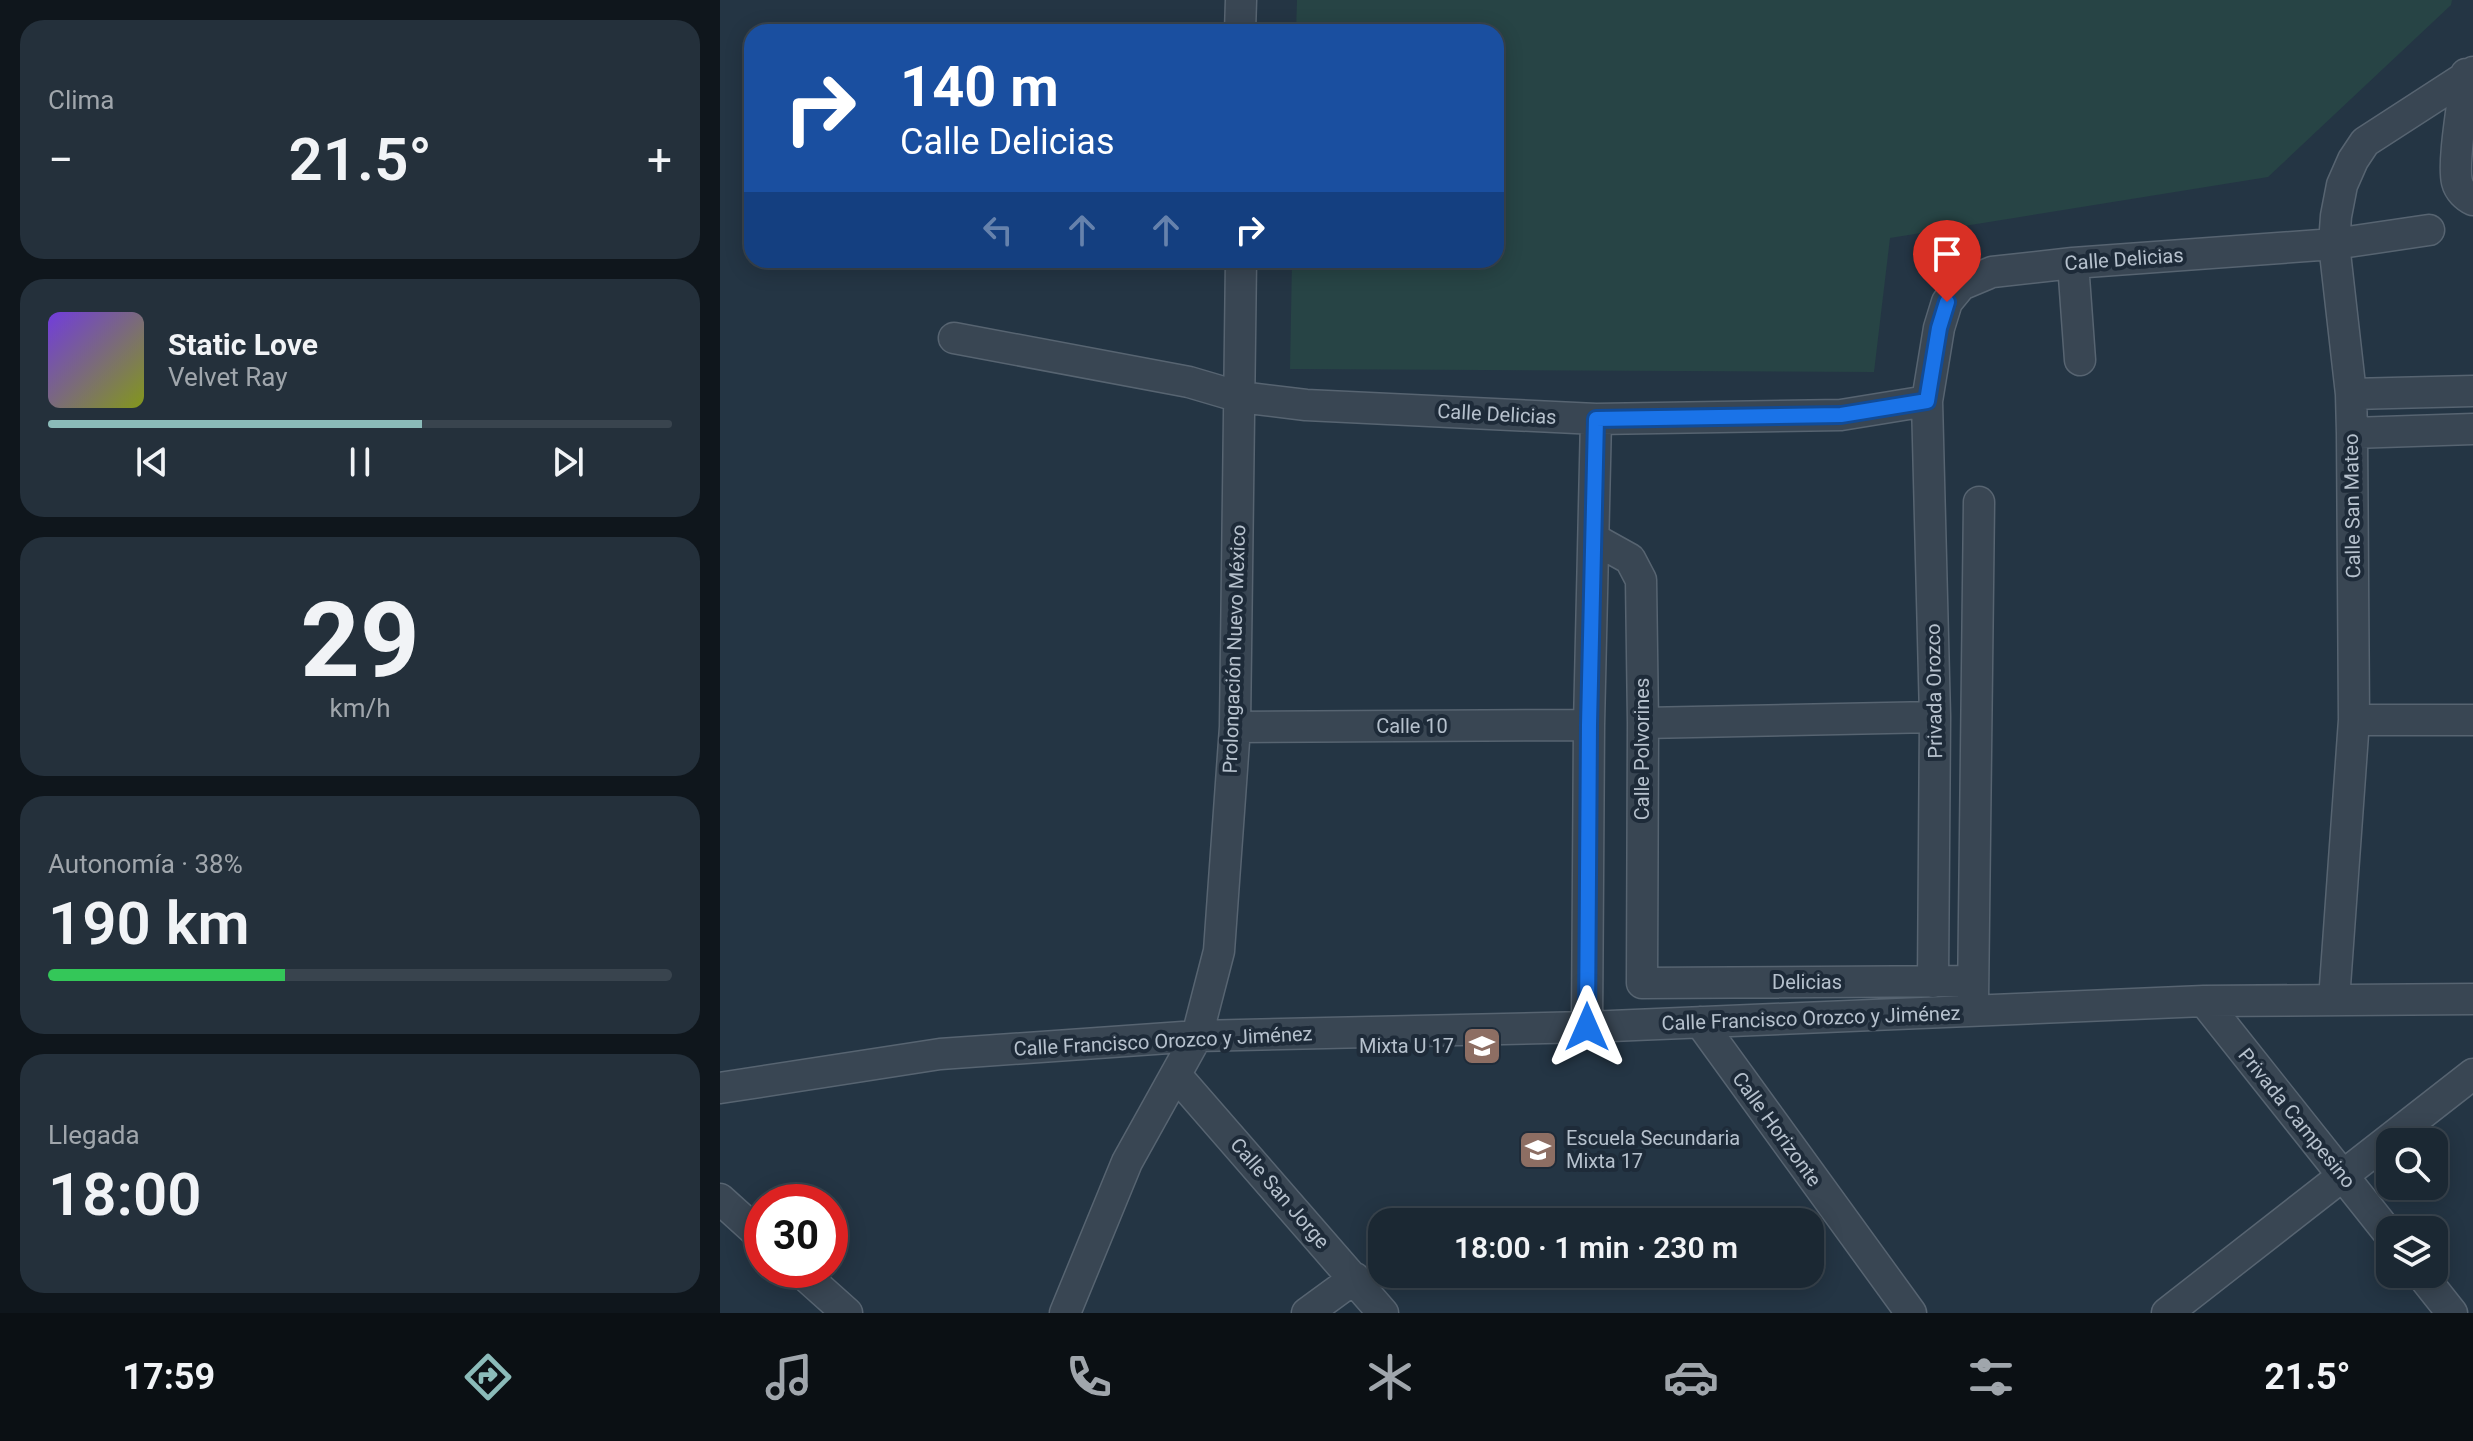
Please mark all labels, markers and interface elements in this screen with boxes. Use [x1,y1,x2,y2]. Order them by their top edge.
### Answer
text: 140 m [900,54,1059,120]
icon: right [768,56,872,160]
text: Clima [48,85,115,115]
text: Calle Delicias [900,121,1115,163]
text: 21.5° [289,124,432,195]
text: − [48,134,73,186]
text: + [647,134,672,186]
icon: left [976,208,1020,252]
icon: ahead [1060,208,1104,252]
icon: ahead [1144,208,1188,252]
icon: right [1228,208,1272,252]
pin [1913,220,1981,302]
icon: arrive [1925,232,1969,276]
street label: Calle Delicias [2064,243,2184,275]
text: Static Love [168,327,318,362]
text: Velvet Ray [168,362,288,392]
street label: Calle Delicias [1437,399,1557,429]
street label: Calle San Mateo [2339,433,2365,579]
icon: previous [130,440,174,484]
icon: pause [338,440,382,484]
icon: next [546,440,590,484]
street label: Prolongación Nuevo México [1218,524,1250,774]
text: 29 [300,580,420,701]
street label: Privada Orozco [1921,623,1947,759]
street label: Calle Polvorines [1630,678,1654,820]
text: km/h [329,693,391,723]
street label: Calle 10 [1376,714,1448,738]
text: Autonomía · 38% [48,849,243,879]
text: 190 km [48,888,250,959]
street label: Delicias [1772,970,1842,994]
position arrow [1545,985,1629,1069]
street label: Calle Francisco Orozco y Jiménez [1661,1001,1961,1035]
street label: Calle Francisco Orozco y Jiménez [1013,1021,1313,1061]
school or university icon: Mixta U 17 [1461,1025,1503,1067]
place label: Mixta U 17 [1359,1034,1454,1058]
street label: Privada Campesino [2233,1043,2361,1193]
street label: Calle Horizonte [1727,1067,1827,1191]
text: Llegada [48,1120,140,1150]
place label: Escuela Secundaria Mixta 17 [1566,1126,1740,1173]
map controls [2376,1128,2448,1288]
button: search [2376,1128,2448,1200]
school or university icon: Escuela Secundaria Mixta 17 [1517,1129,1559,1171]
street label: Calle San Jorge [1225,1133,1335,1253]
text: 18:00 [48,1159,201,1230]
speed limit sign: 30 [744,1184,848,1288]
button: layers [2376,1216,2448,1288]
text: 18:00 · 1 min · 230 m [1454,1230,1738,1265]
icon: directions [460,1349,516,1405]
icon: music [761,1349,817,1405]
icon: phone [1061,1349,1117,1405]
icon: climate [1362,1349,1418,1405]
icon: car [1663,1349,1719,1405]
icon: filters [1963,1349,2019,1405]
text: 17:59 [122,1356,215,1398]
text: 21.5° [2264,1356,2351,1398]

